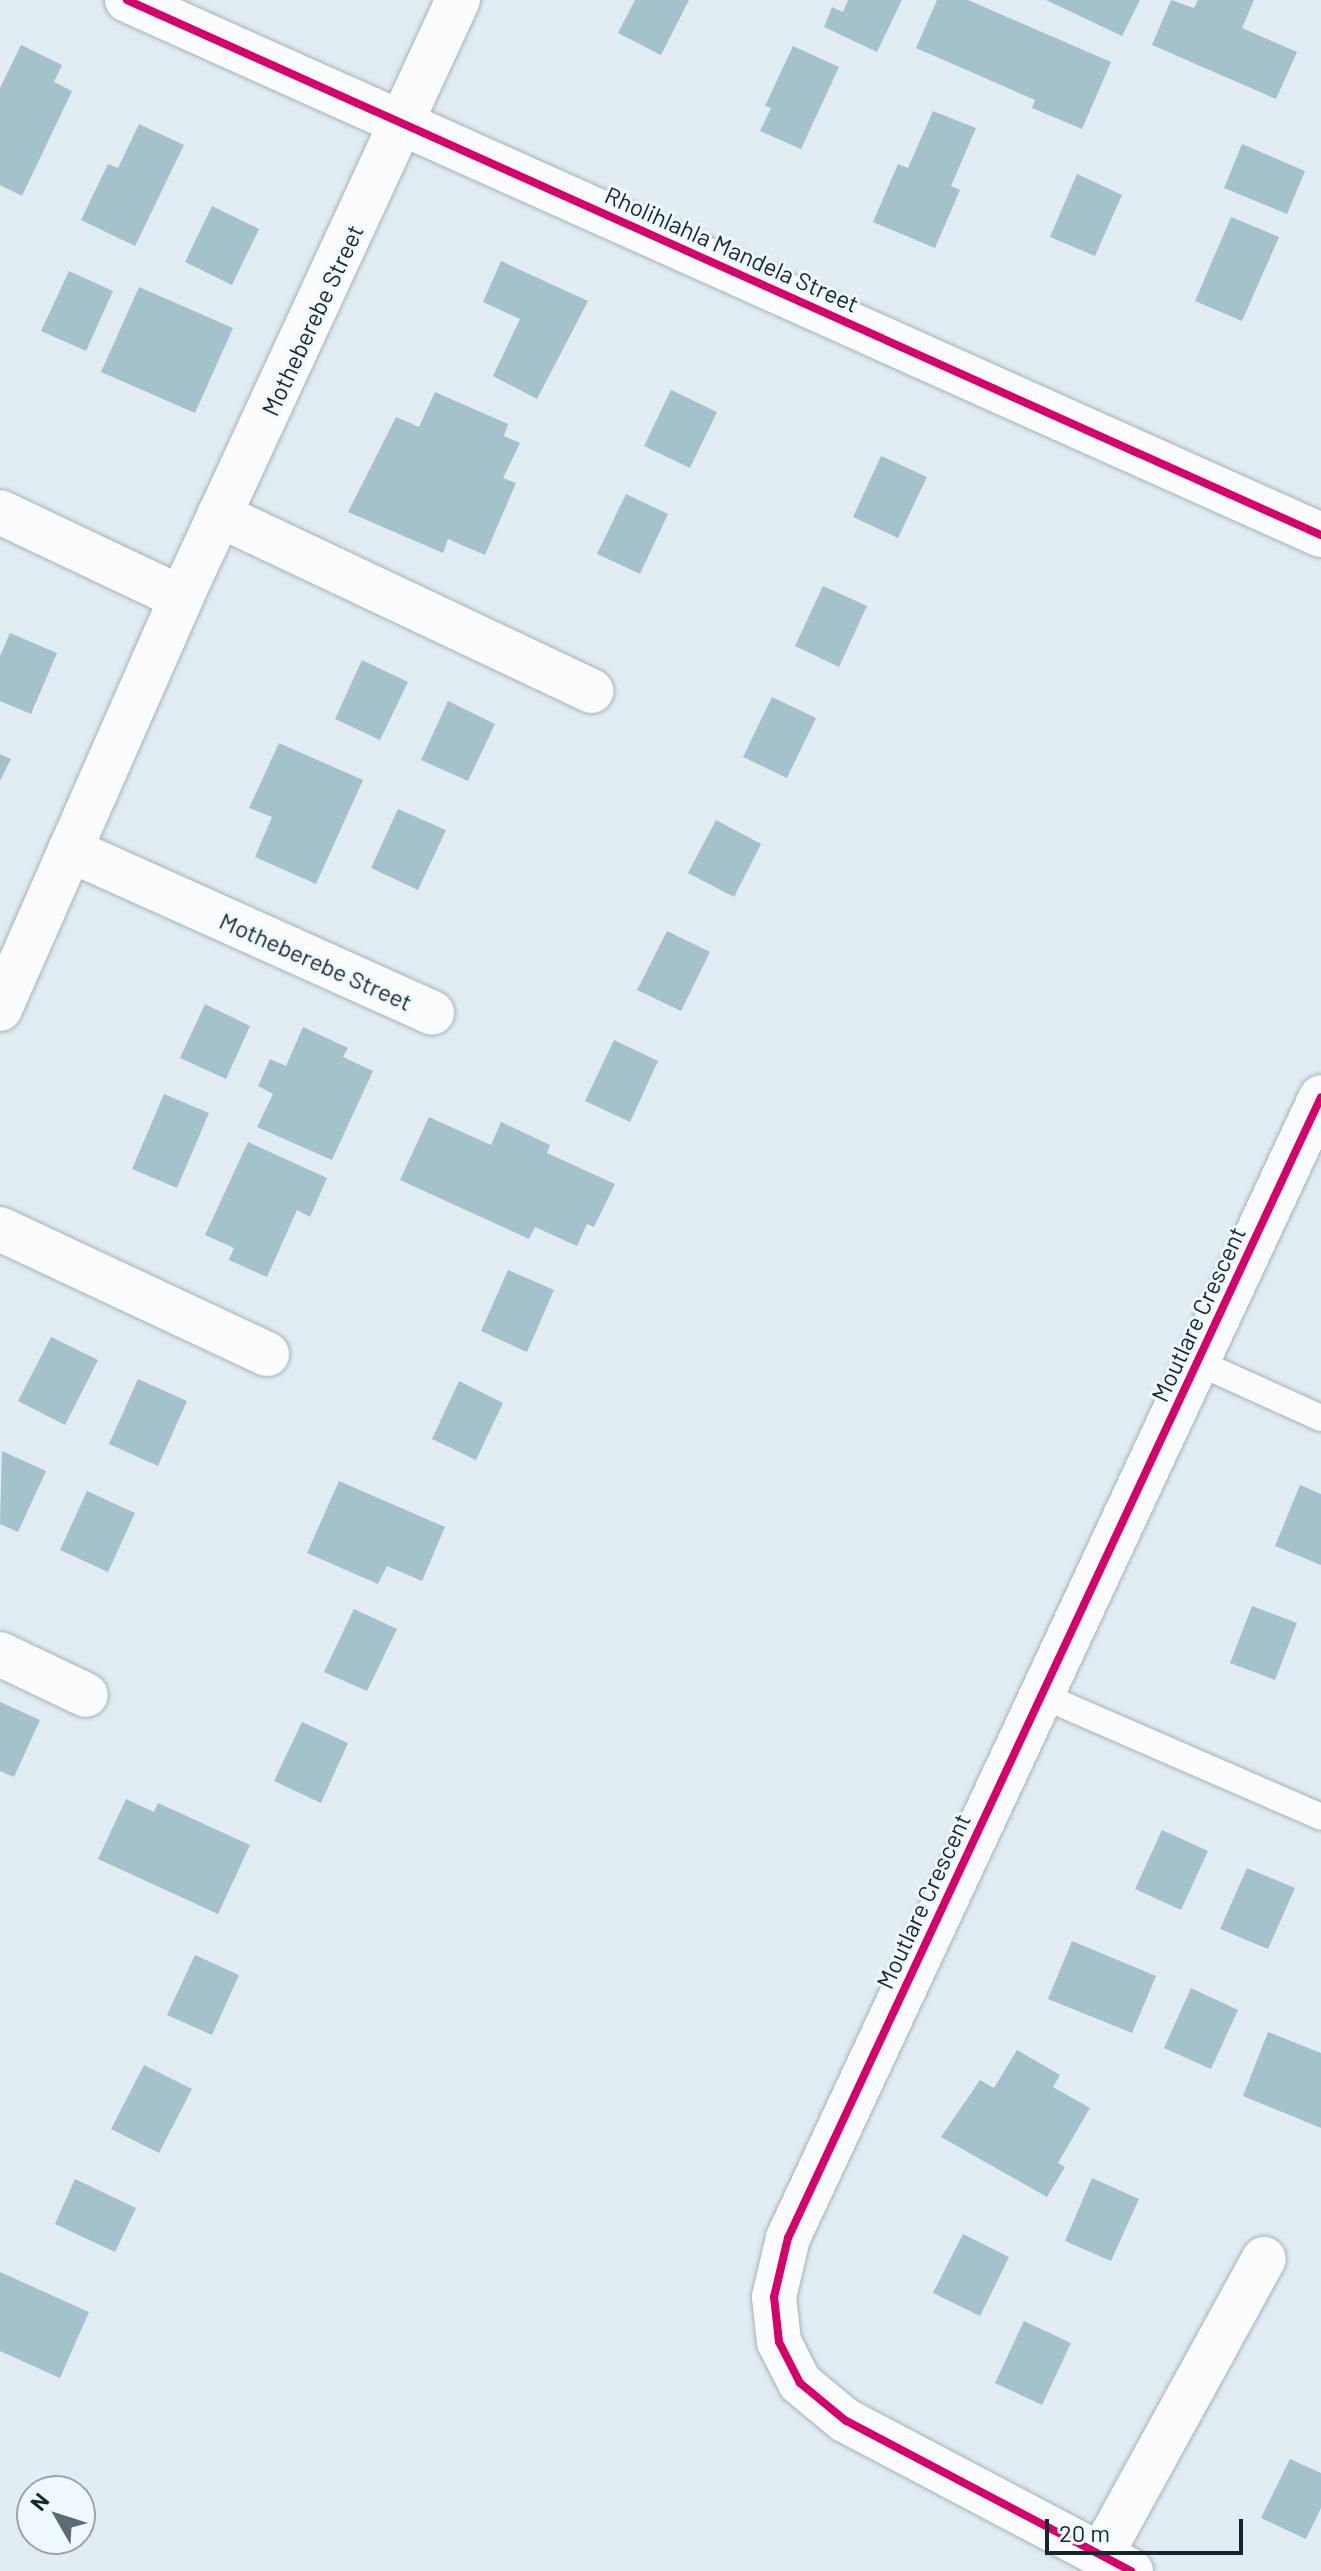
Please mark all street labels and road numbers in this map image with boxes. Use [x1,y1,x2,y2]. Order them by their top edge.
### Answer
street label: Rholihlahla Mandela Street [601,180,863,318]
street label: Motheberebe Street [255,220,369,420]
street label: Motheberebe Street [215,906,417,1016]
street label: Moutlare Crescent [1145,1222,1251,1406]
street label: Moutlare Crescent [870,1809,976,1993]

